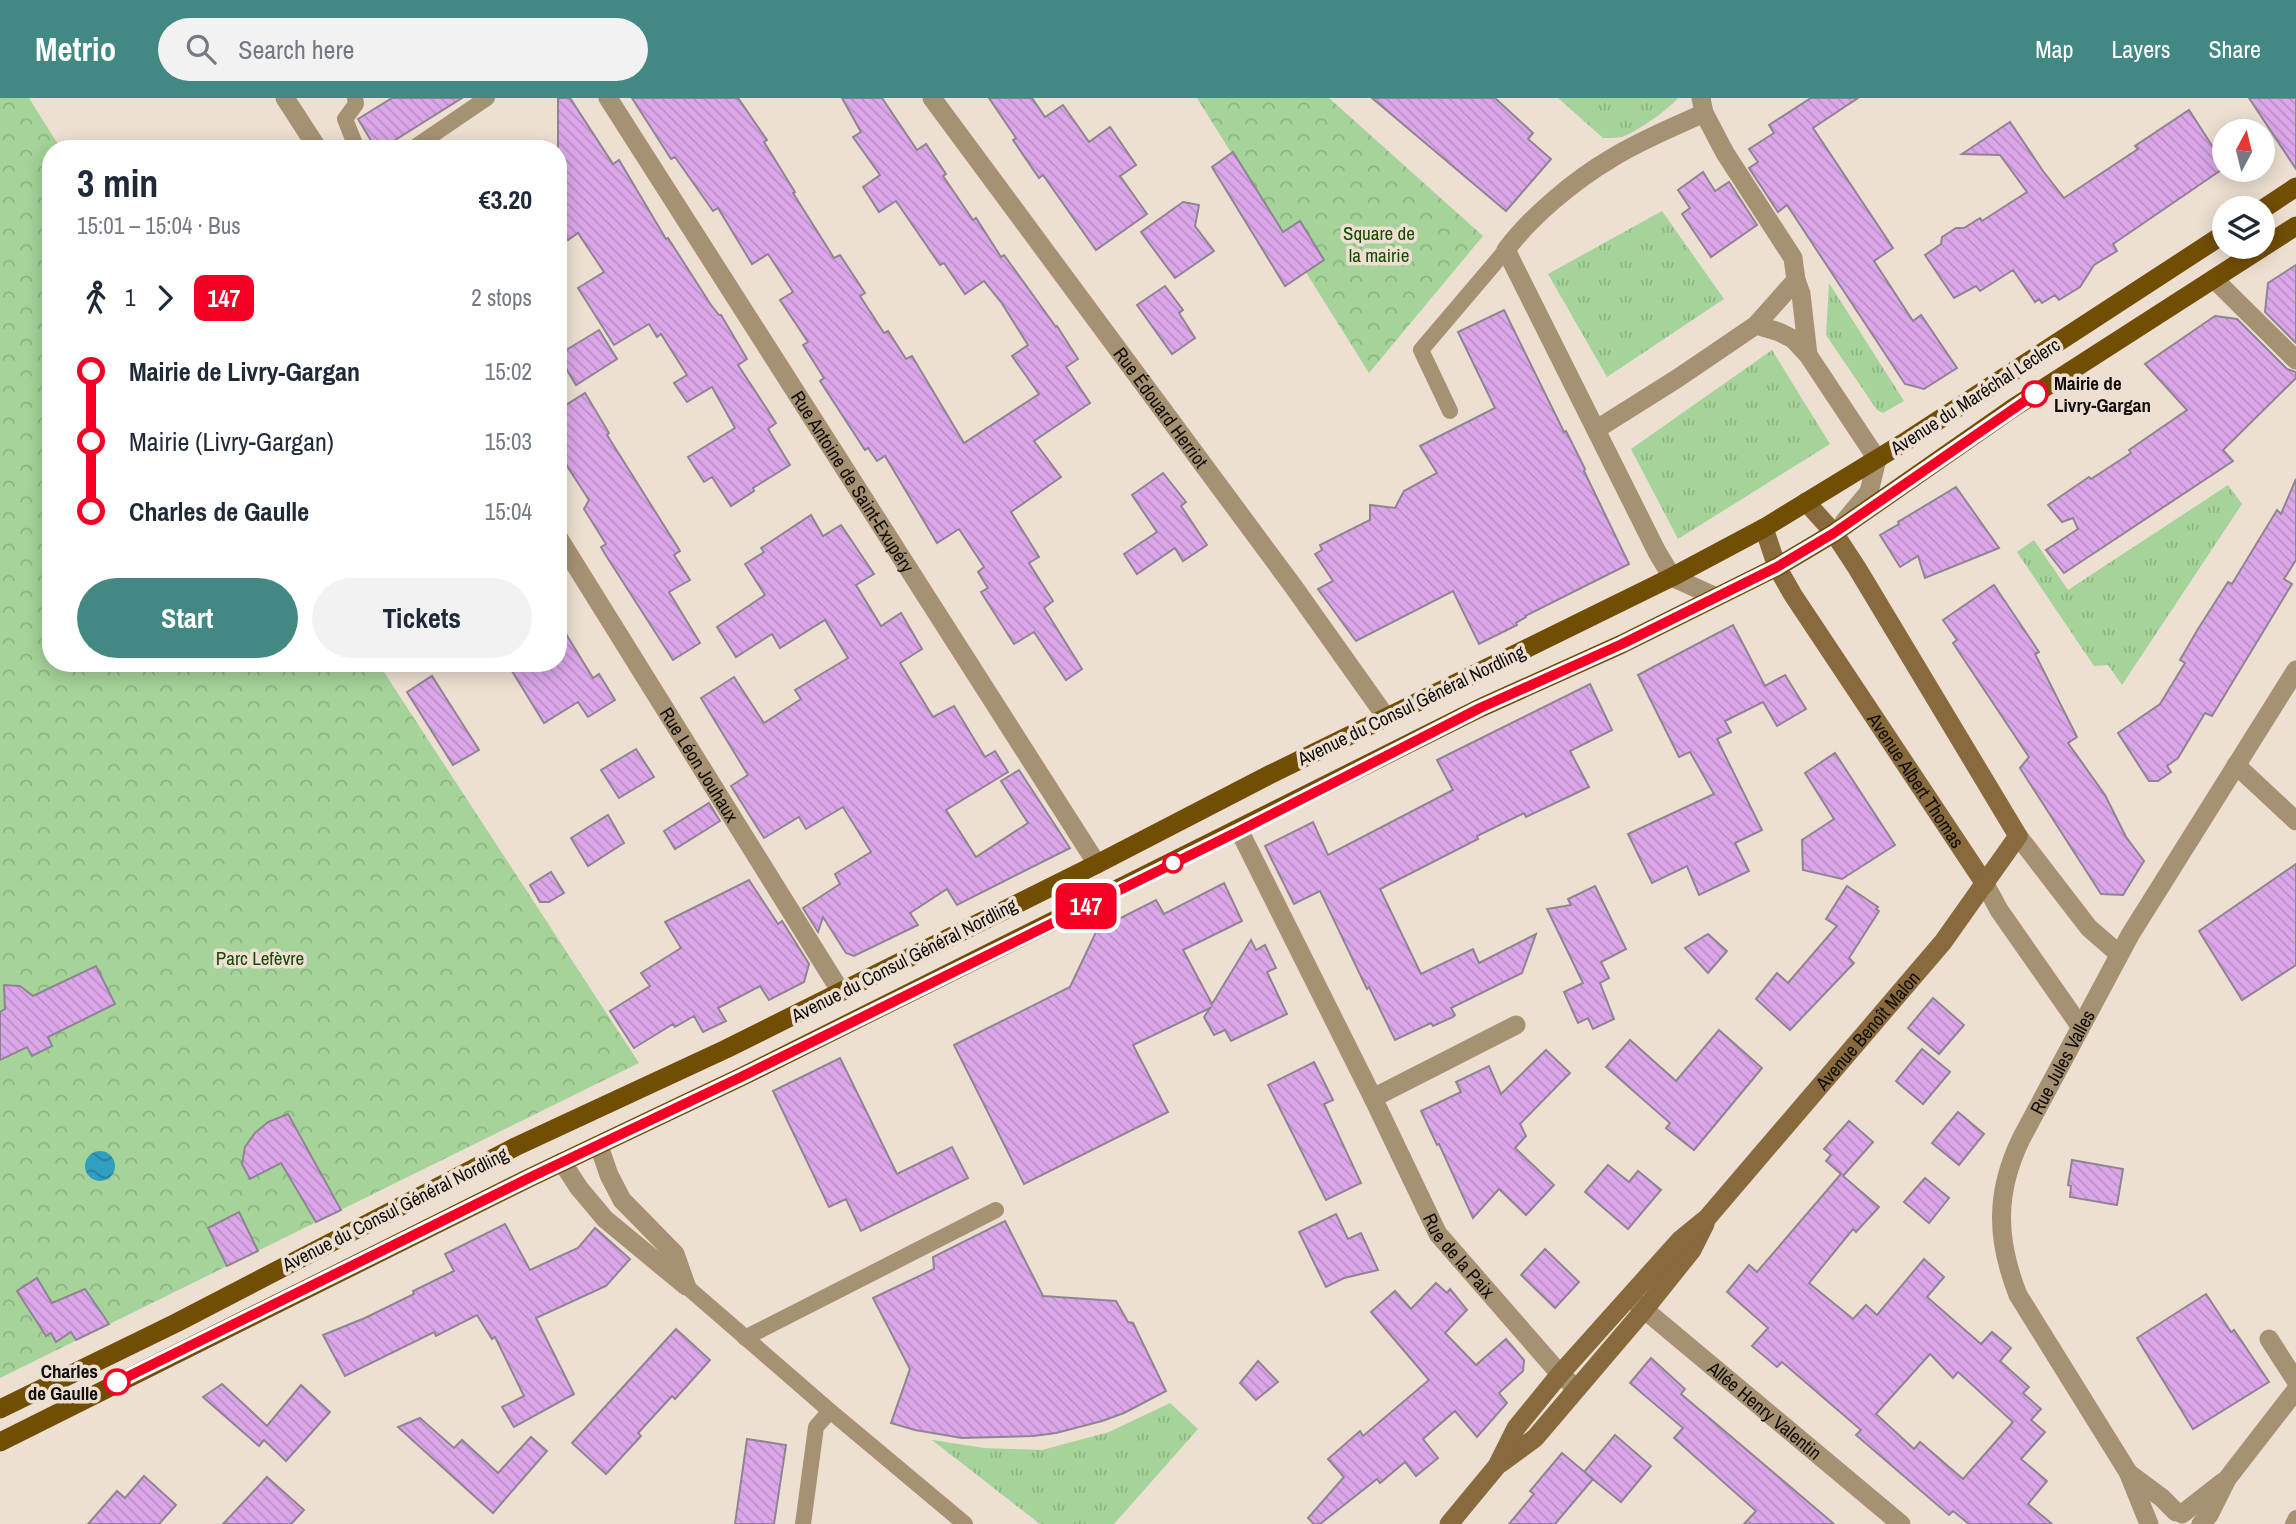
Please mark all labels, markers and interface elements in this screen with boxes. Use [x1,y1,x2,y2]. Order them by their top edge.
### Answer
search box [158,18,648,81]
text: Metrio [35,27,116,71]
icon: search [182,30,220,68]
text: Search here [238,32,354,67]
text: Map [2035,33,2073,65]
text: Layers [2111,33,2170,65]
text: Share [2208,33,2261,65]
north arrow [2212,119,2275,182]
map controls [2212,119,2275,259]
text: 3 min [77,158,158,209]
text: €3.20 [479,182,532,217]
button: layers [2212,196,2275,259]
text: 15:01 – 15:04 · Bus [77,210,241,241]
park label: Square de la mairie [1343,220,1415,268]
icon: walk [77,279,115,317]
icon: forward [146,279,184,317]
text: 1 [125,282,136,313]
text: 147 [208,282,240,314]
text: 2 stops [471,282,532,313]
street label: Avenue du Maréchal Leclerc [1884,331,2065,461]
street label: Rue Édouard Herriot [1108,342,1215,474]
text: Mairie de Livry-Gargan [129,354,360,389]
text: 15:02 [485,356,532,387]
place label: Mairie de Livry-Gargan [2054,370,2151,418]
marker: Mairie de Livry-Gargan [2022,381,2048,407]
street label: Rue Antoine de Saint-Exupéry [785,386,921,577]
text: Mairie (Livry-Gargan) [129,424,334,459]
text: 15:03 [485,426,532,457]
text: Charles de Gaulle [129,494,309,529]
text: 15:04 [485,496,532,527]
button: Start [77,578,298,658]
button: Tickets [312,578,532,658]
street label: Avenue du Consul Général Nordling [1292,638,1529,772]
street label: Rue Léon Jouhaux [654,702,745,827]
street label: Avenue Albert Thomas [1861,707,1971,853]
unlabelled marker [1163,853,1183,873]
line badge: 147 [1046,883,1126,929]
text: 147 [1070,890,1102,922]
street label: Avenue du Consul Général Nordling [786,892,1022,1029]
park label: Parc Lefèvre [216,945,304,971]
street label: Avenue Benoît Malon [1809,965,1926,1096]
street label: Rue Jules Valles [2024,1005,2101,1119]
street label: Avenue du Consul Général Nordling [277,1141,513,1278]
street label: Rue de la Paix [1417,1209,1501,1304]
street label: Allée Henry Valentin [1702,1354,1827,1466]
place label: Charles de Gaulle [28,1358,98,1406]
marker: Charles de Gaulle [104,1369,130,1395]

